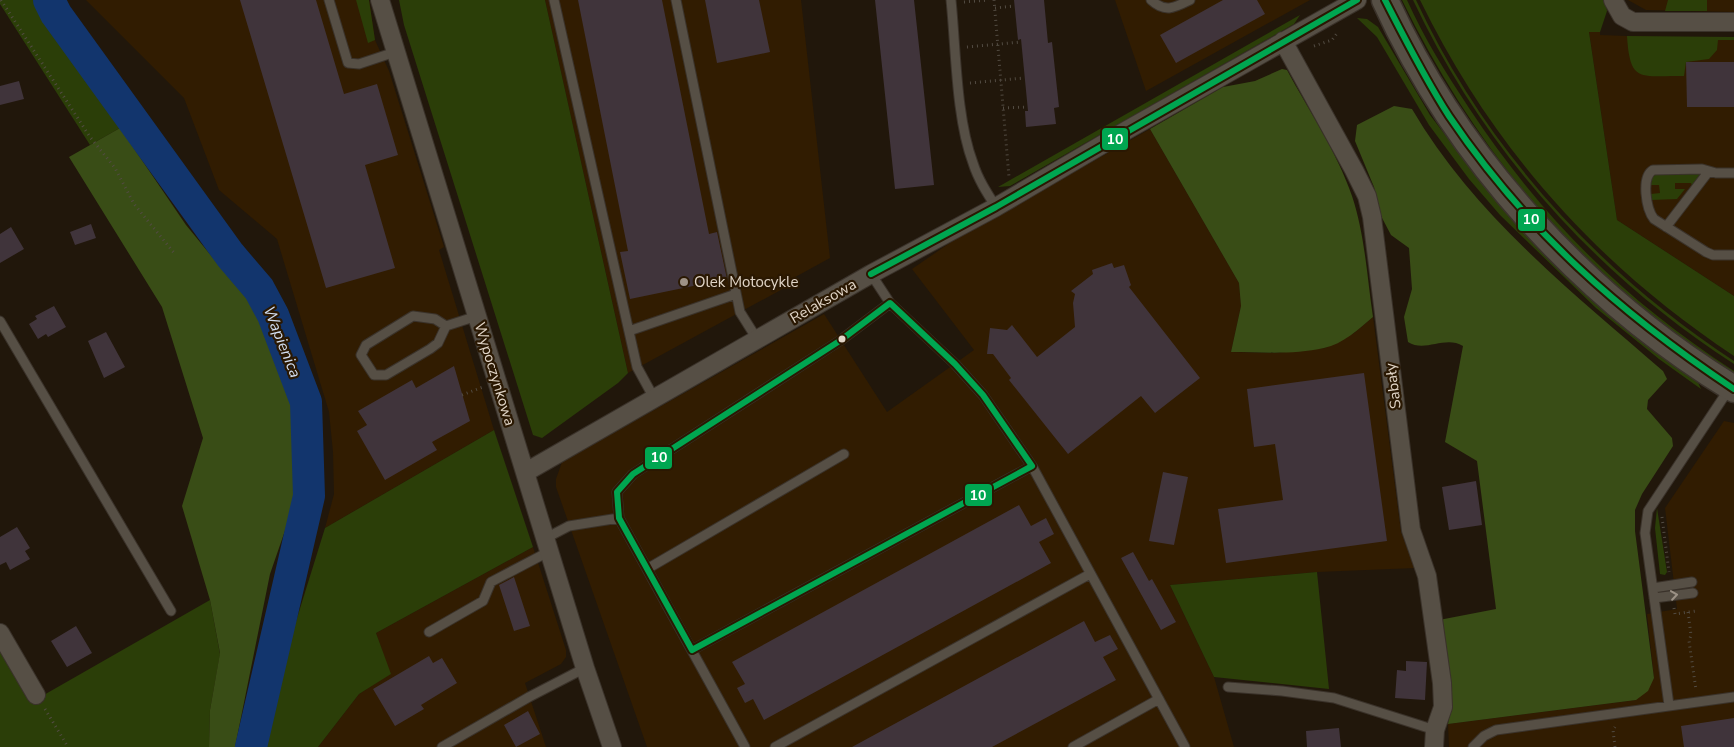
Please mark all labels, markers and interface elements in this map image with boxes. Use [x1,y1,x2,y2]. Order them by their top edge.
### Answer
line badge: 10 [1101,127,1129,151]
text: 10 [1107,130,1123,149]
line badge: 10 [1517,208,1546,232]
text: 10 [1523,210,1539,229]
place label: Olek Motocykle [694,272,798,292]
street label: Relaksowa [786,274,860,328]
marker: Olek Motocykle [678,276,690,288]
water label: Wapienica [258,303,306,381]
street label: Wypoczynkowa [470,320,520,428]
unlabelled marker [837,334,847,344]
street label: Sabały [1380,362,1406,410]
line badge: 10 [644,446,673,470]
text: 10 [651,448,667,467]
line badge: 10 [964,483,993,507]
text: 10 [970,486,986,505]
one-way arrow [1670,590,1678,601]

